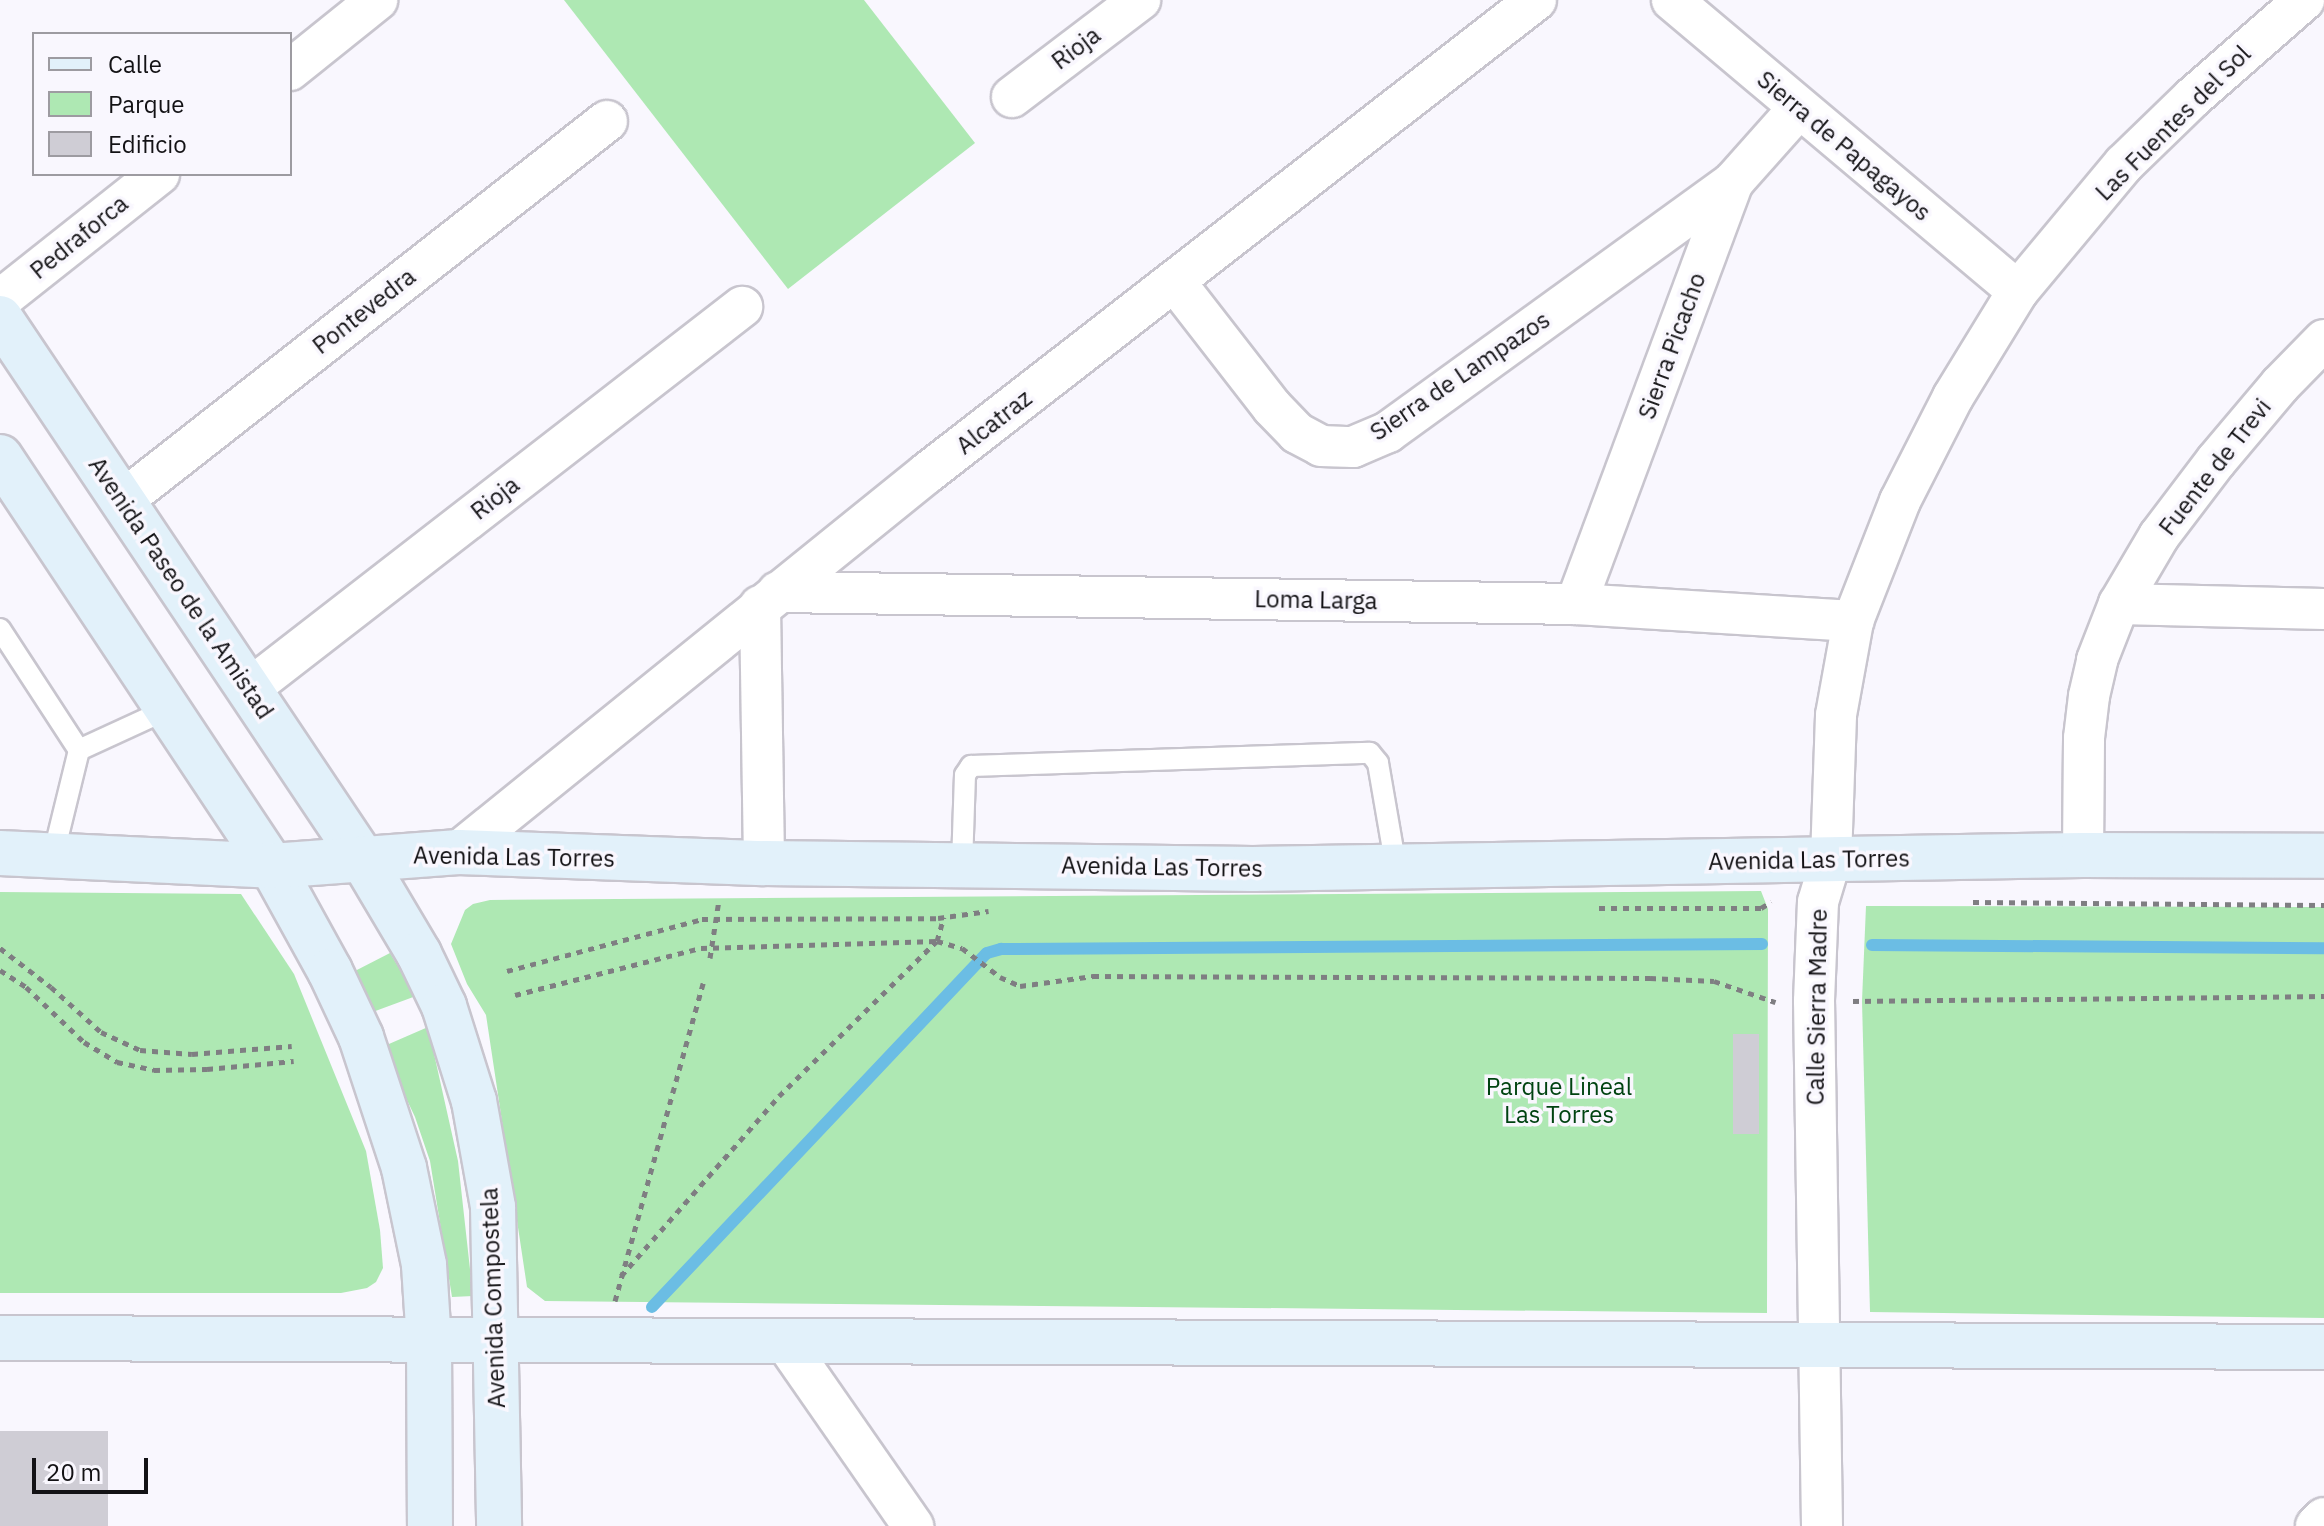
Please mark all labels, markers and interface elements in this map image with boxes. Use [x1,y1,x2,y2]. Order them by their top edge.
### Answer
street label: Rioja [1046,20,1106,76]
legend [32,32,292,176]
street label: Las Fuentes del Sol [2089,39,2257,207]
text: Calle [108,48,162,80]
street label: Sierra de Papagayos [1751,65,1937,227]
text: Parque [108,88,185,120]
text: Edificio [108,128,187,160]
street label: Pedraforca [24,189,134,285]
street label: Pontevedra [307,262,421,360]
street label: Sierra Picacho [1632,269,1712,423]
street label: Sierra de Lampazos [1365,305,1555,447]
street label: Alcatraz [951,384,1037,460]
street label: Fuente de Trevi [2153,393,2277,541]
street label: Avenida Paseo de la Amistad [82,452,280,724]
street label: Rioja [465,470,525,526]
street label: Loma Larga [1254,585,1378,615]
street label: Avenida Las Torres [413,841,615,873]
street label: Avenida Las Torres [1708,844,1910,876]
street label: Avenida Las Torres [1061,851,1263,883]
street label: Calle Sierra Madre [1801,908,1833,1106]
park label: Parque Lineal Las Torres [1486,1073,1632,1129]
street label: Avenida Compostela [475,1187,511,1409]
scale bar [36,1442,152,1492]
text: 20 m [46,1456,101,1488]

